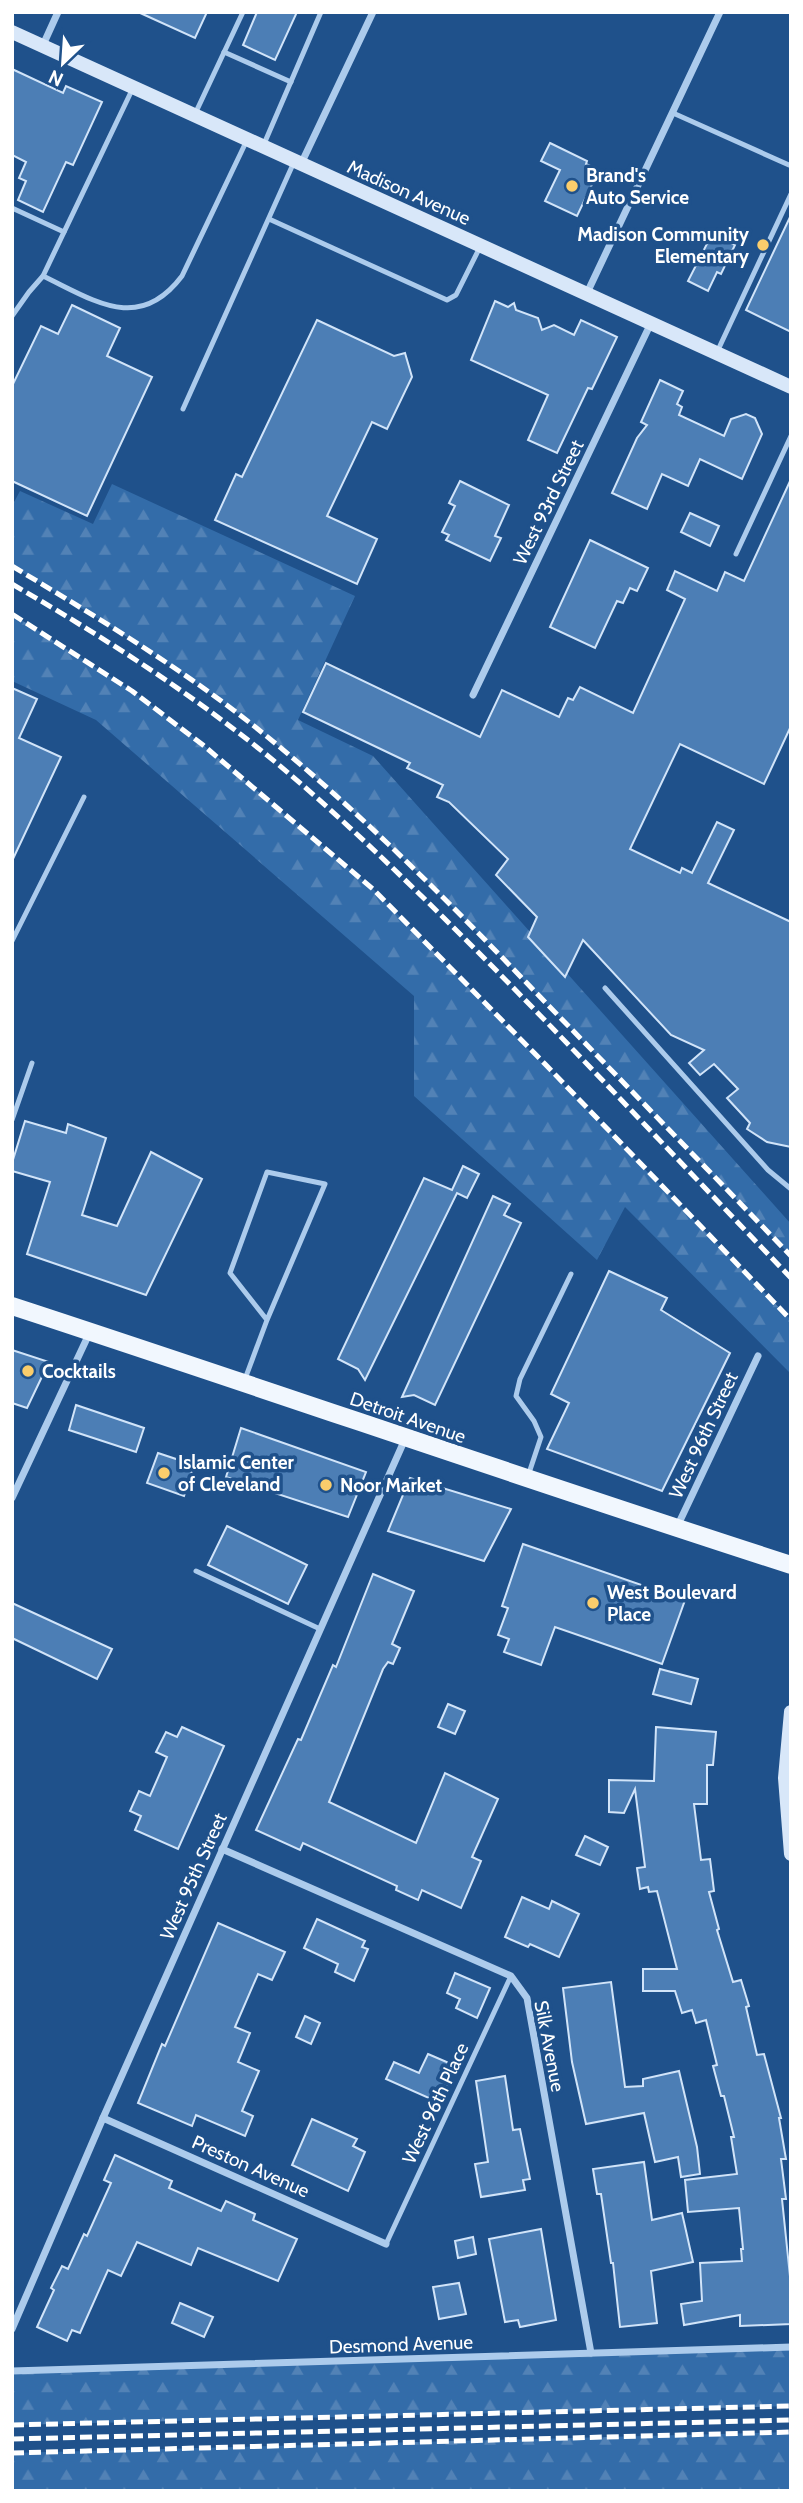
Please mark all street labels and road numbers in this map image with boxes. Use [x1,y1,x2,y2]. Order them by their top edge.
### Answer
street label: Madison Avenue [344,155,474,230]
street label: West 93rd Street [508,436,589,568]
street label: West 96th Street [664,1368,743,1502]
street label: Detroit Avenue [347,1387,469,1448]
street label: West 95th Street [155,1809,232,1943]
street label: Silk Avenue [529,1998,570,2094]
street label: West 96th Place [397,2039,474,2167]
street label: Preston Avenue [189,2130,313,2203]
street label: Desmond Avenue [329,2330,474,2359]

